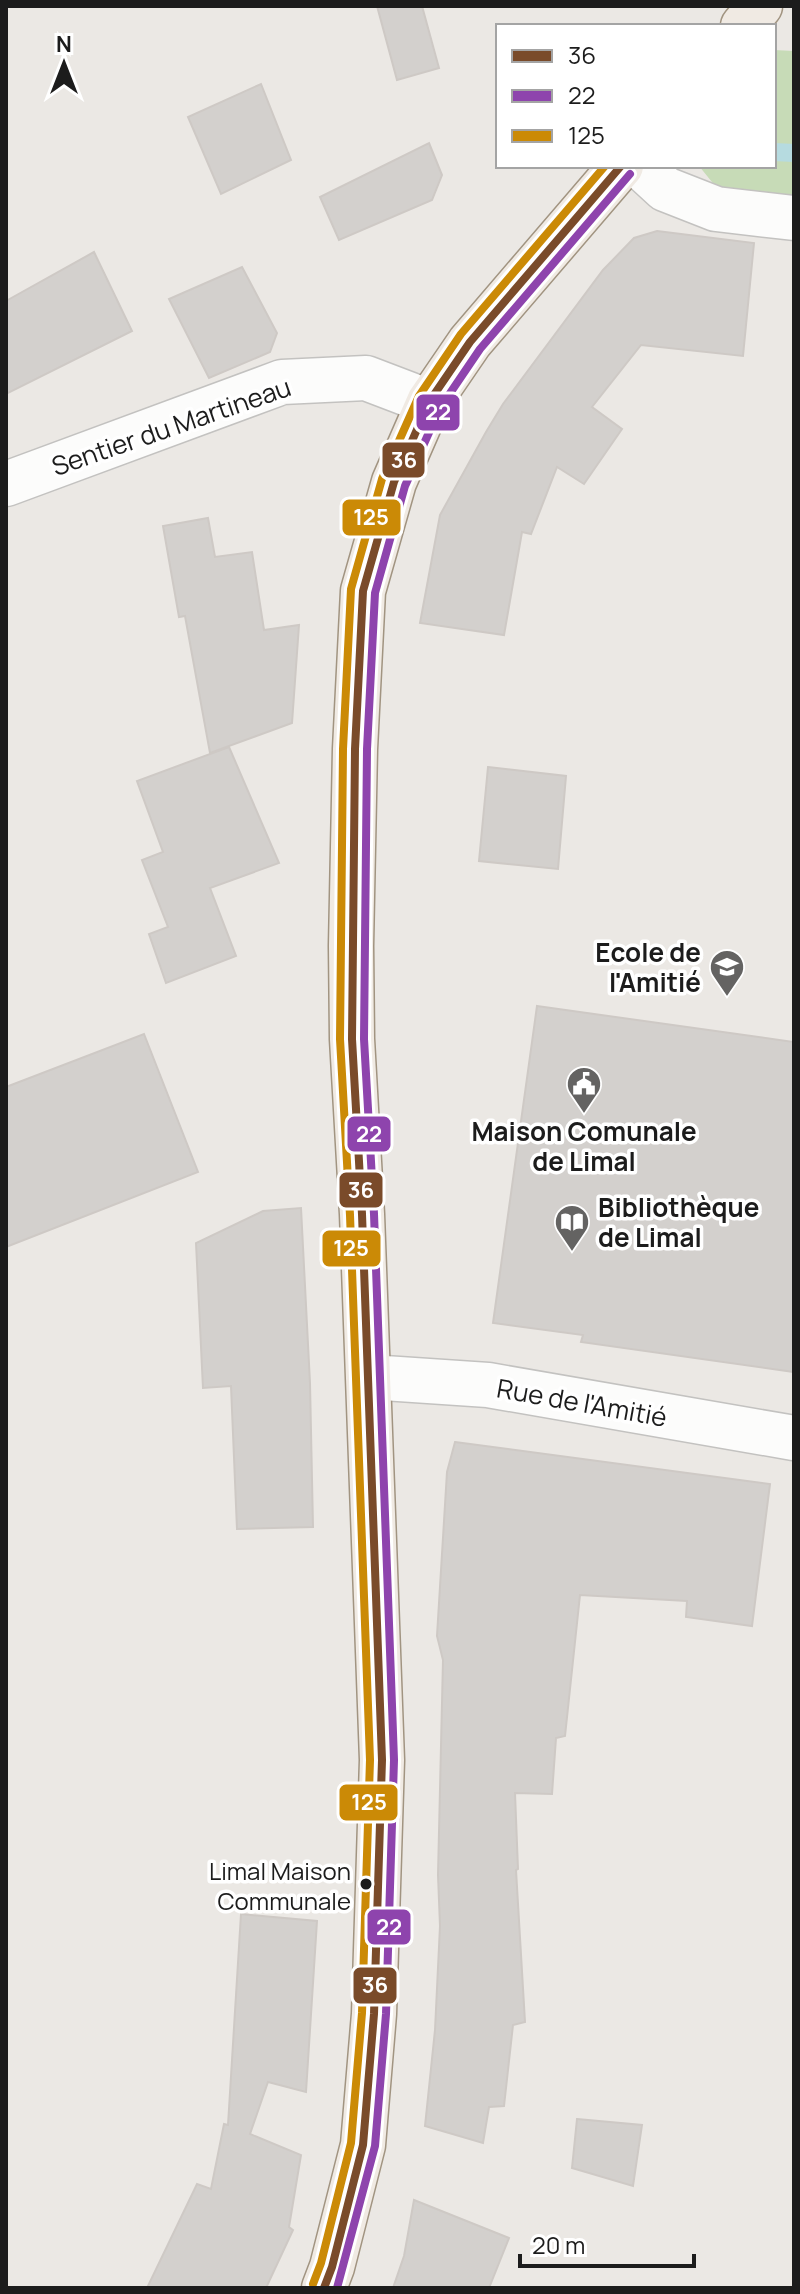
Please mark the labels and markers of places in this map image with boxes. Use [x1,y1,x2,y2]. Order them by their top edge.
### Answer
place label: Ecole de l'Amitié [595,934,701,1000]
school or university icon: Ecole de l'Amitié [708,948,746,998]
public building icon: Maison Comunale de Limal [565,1065,603,1115]
place label: Maison Comunale de Limal [471,1113,697,1179]
place label: Bibliothèque de Limal [598,1189,760,1255]
library icon: Bibliothèque de Limal [553,1203,591,1253]
place label: Limal Maison Communale [209,1854,351,1917]
marker: Limal Maison Communale [358,1876,374,1892]

